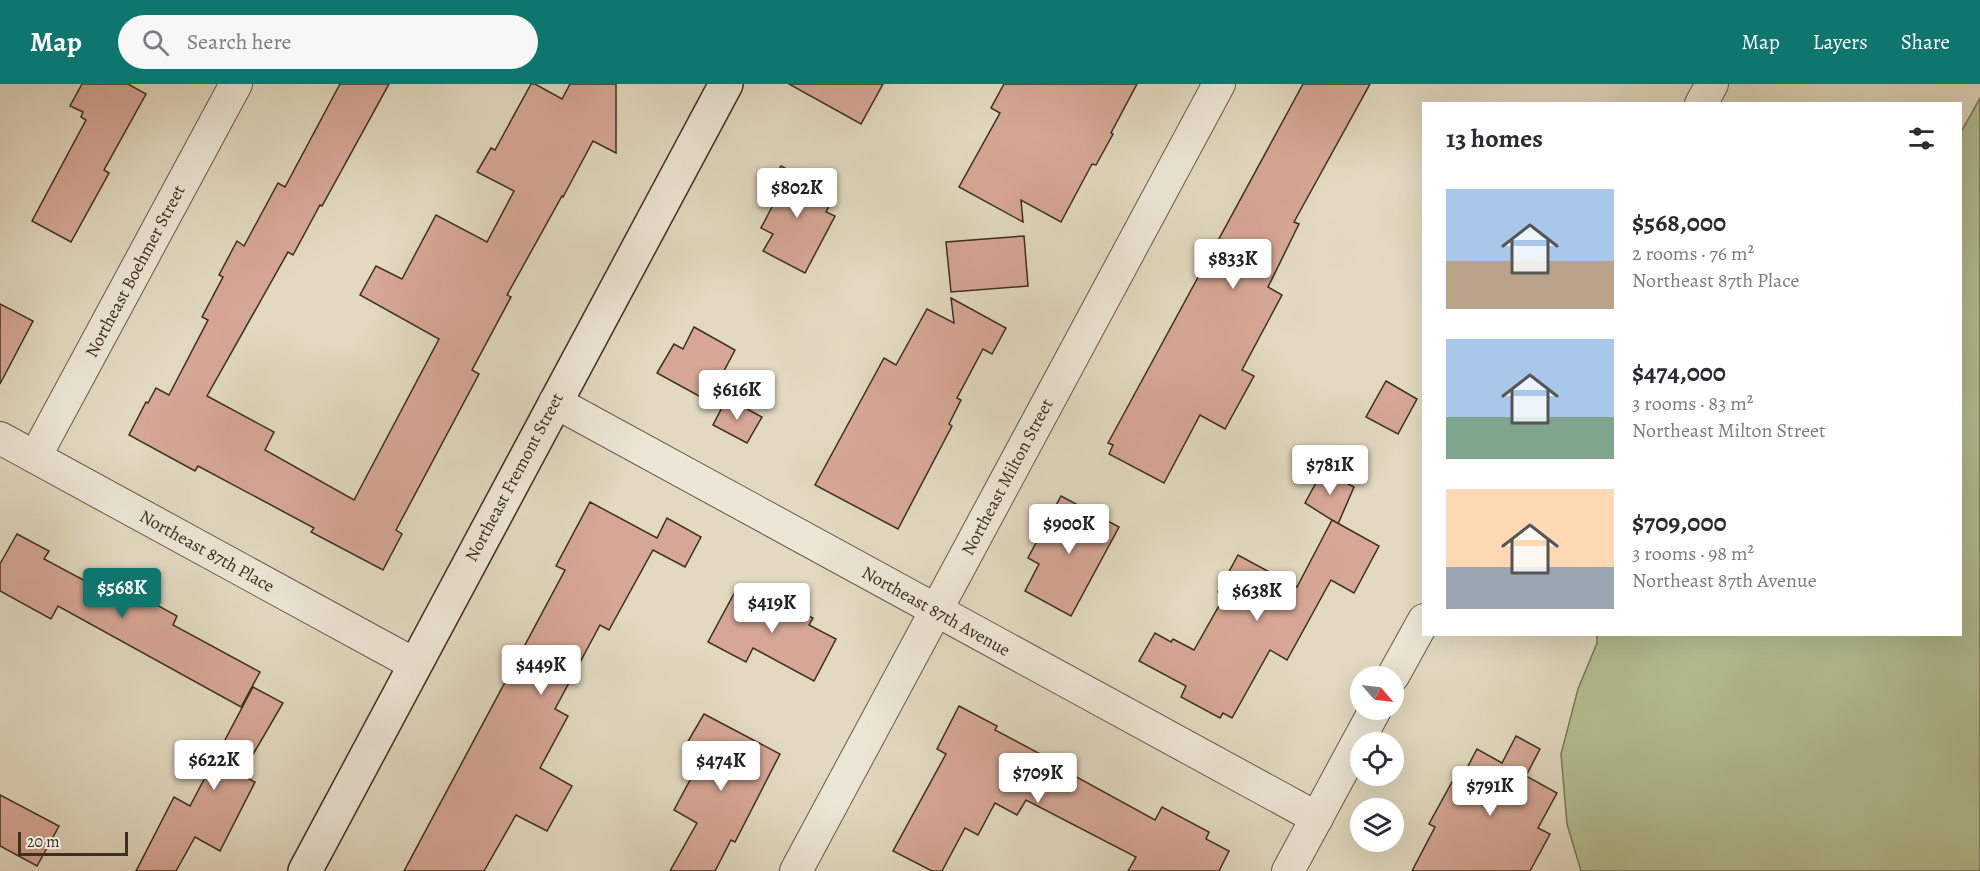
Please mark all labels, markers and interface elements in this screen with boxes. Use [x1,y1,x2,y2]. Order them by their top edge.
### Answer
search box [118,15,538,69]
text: Map [30,23,82,61]
icon: search [139,26,172,59]
text: Search here [187,27,291,57]
text: Map [1741,28,1780,56]
text: Layers [1813,28,1868,56]
text: Share [1901,28,1950,56]
text: 13 homes [1446,121,1543,156]
icon: filters [1905,122,1938,155]
pin: $802K [755,168,839,219]
text: $802K [771,174,823,201]
street label: Northeast Boehmer Street [79,180,191,361]
text: $568,000 [1632,205,1726,240]
icon: home [1494,213,1566,285]
pin: $833K [1191,239,1275,290]
text: 2 rooms · 76 m² [1632,240,1754,267]
text: $833K [1208,245,1258,272]
text: Northeast 87th Place [1632,267,1799,294]
text: $474,000 [1632,355,1726,390]
icon: home [1494,363,1566,435]
pin: $616K [695,370,779,421]
text: $616K [713,376,761,403]
street label: Northeast Fremont Street [459,388,569,566]
text: 3 rooms · 83 m² [1632,390,1753,417]
street label: Northeast Milton Street [955,394,1059,560]
text: Northeast Milton Street [1632,417,1826,444]
pin: $781K [1288,445,1372,496]
text: $781K [1306,451,1354,478]
street label: Northeast 87th Place [135,504,279,598]
pin: $900K [1027,504,1111,555]
text: $709,000 [1632,505,1727,540]
text: $900K [1043,510,1095,537]
icon: home [1494,513,1566,585]
text: 3 rooms · 98 m² [1632,540,1754,567]
street label: Northeast 87th Avenue [858,560,1014,662]
text: Northeast 87th Avenue [1632,567,1817,594]
pin: $568K [80,568,164,619]
pin: $638K [1215,571,1299,622]
text: $568K [97,574,147,601]
text: $638K [1232,577,1282,604]
pin: $419K [730,583,814,634]
text: $419K [748,589,796,616]
pin: $449K [499,645,583,696]
text: $449K [516,651,566,678]
north arrow [1350,666,1404,720]
map controls [1350,666,1404,852]
button: locate [1350,732,1404,786]
pin: $622K [172,740,256,791]
pin: $474K [679,741,763,792]
text: $622K [188,746,240,773]
text: $474K [696,747,746,774]
pin: $709K [996,753,1080,804]
text: $709K [1013,759,1063,786]
pin: $791K [1448,766,1532,817]
text: $791K [1466,772,1514,799]
button: layers [1350,798,1404,852]
scale bar [18,829,128,856]
text: 20 m [27,831,60,853]

